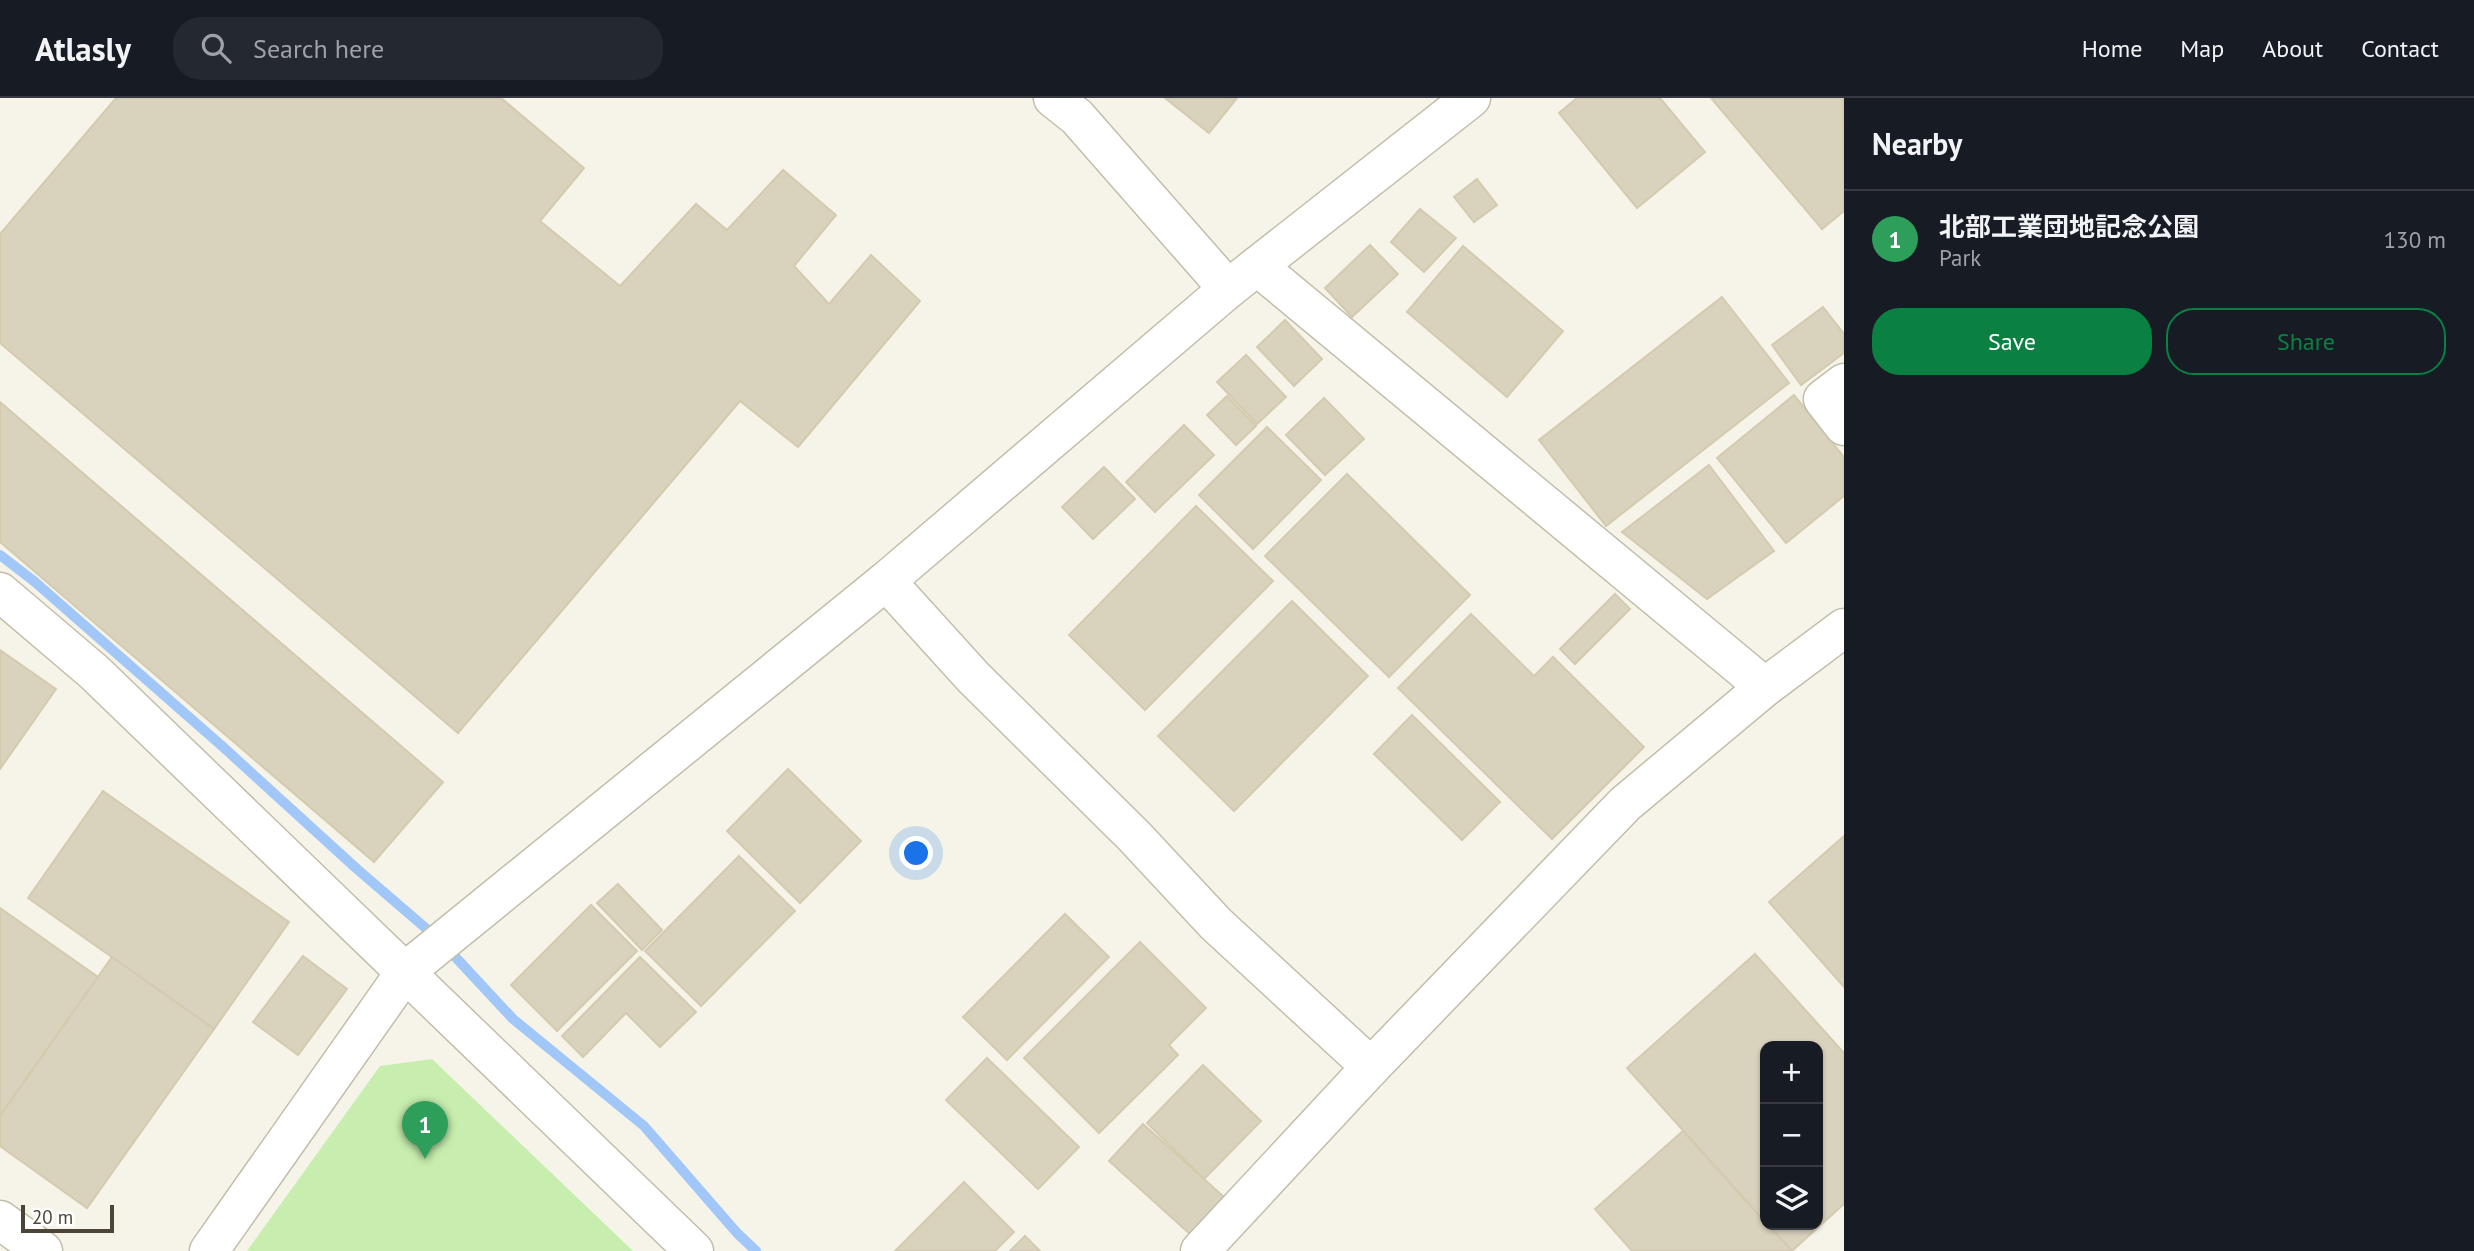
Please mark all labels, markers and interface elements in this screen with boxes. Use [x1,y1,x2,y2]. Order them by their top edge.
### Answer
search box [173,17,663,80]
text: Atlasly [35,27,131,70]
icon: search [197,29,235,67]
text: Search here [253,32,384,65]
text: Home [2082,33,2142,64]
text: Map [2180,33,2224,64]
text: About [2262,33,2323,64]
text: Contact [2361,33,2439,64]
text: Nearby [1872,124,1962,163]
text: 北部工業団地記念公園 [1939,210,2199,243]
text: 1 [1888,225,1902,254]
text: 130 m [2384,225,2446,254]
text: Park [1939,243,1981,272]
button: Save [1872,308,2152,375]
button: Share [2166,308,2446,375]
your location [899,836,933,870]
map controls [1760,1041,1823,1230]
button: + [1760,1041,1823,1104]
pin: 1 [402,1101,448,1159]
button: − [1760,1104,1823,1167]
button: layers [1760,1167,1823,1230]
scale bar [21,1202,114,1234]
text: 20 m [32,1205,73,1229]

